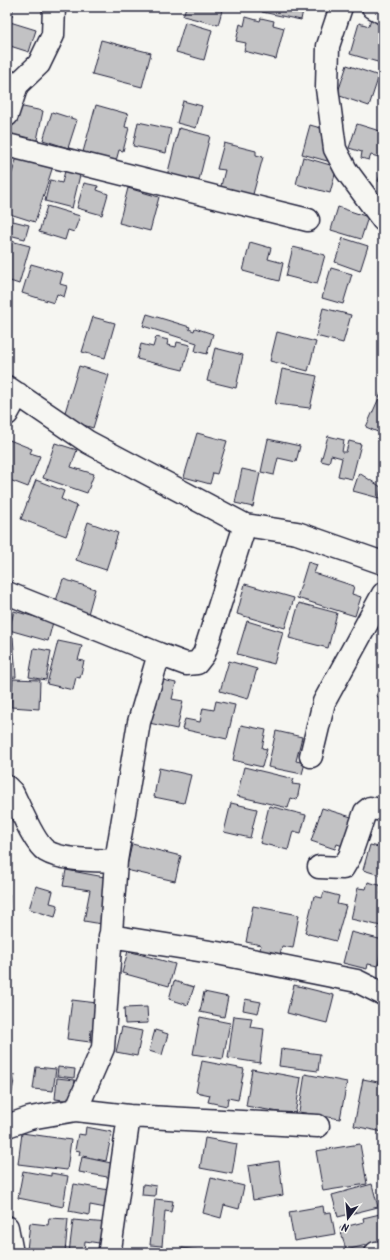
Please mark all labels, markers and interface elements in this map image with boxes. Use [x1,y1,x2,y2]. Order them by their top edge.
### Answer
north arrow [328,1198,368,1238]
text: N [340,1217,351,1236]

